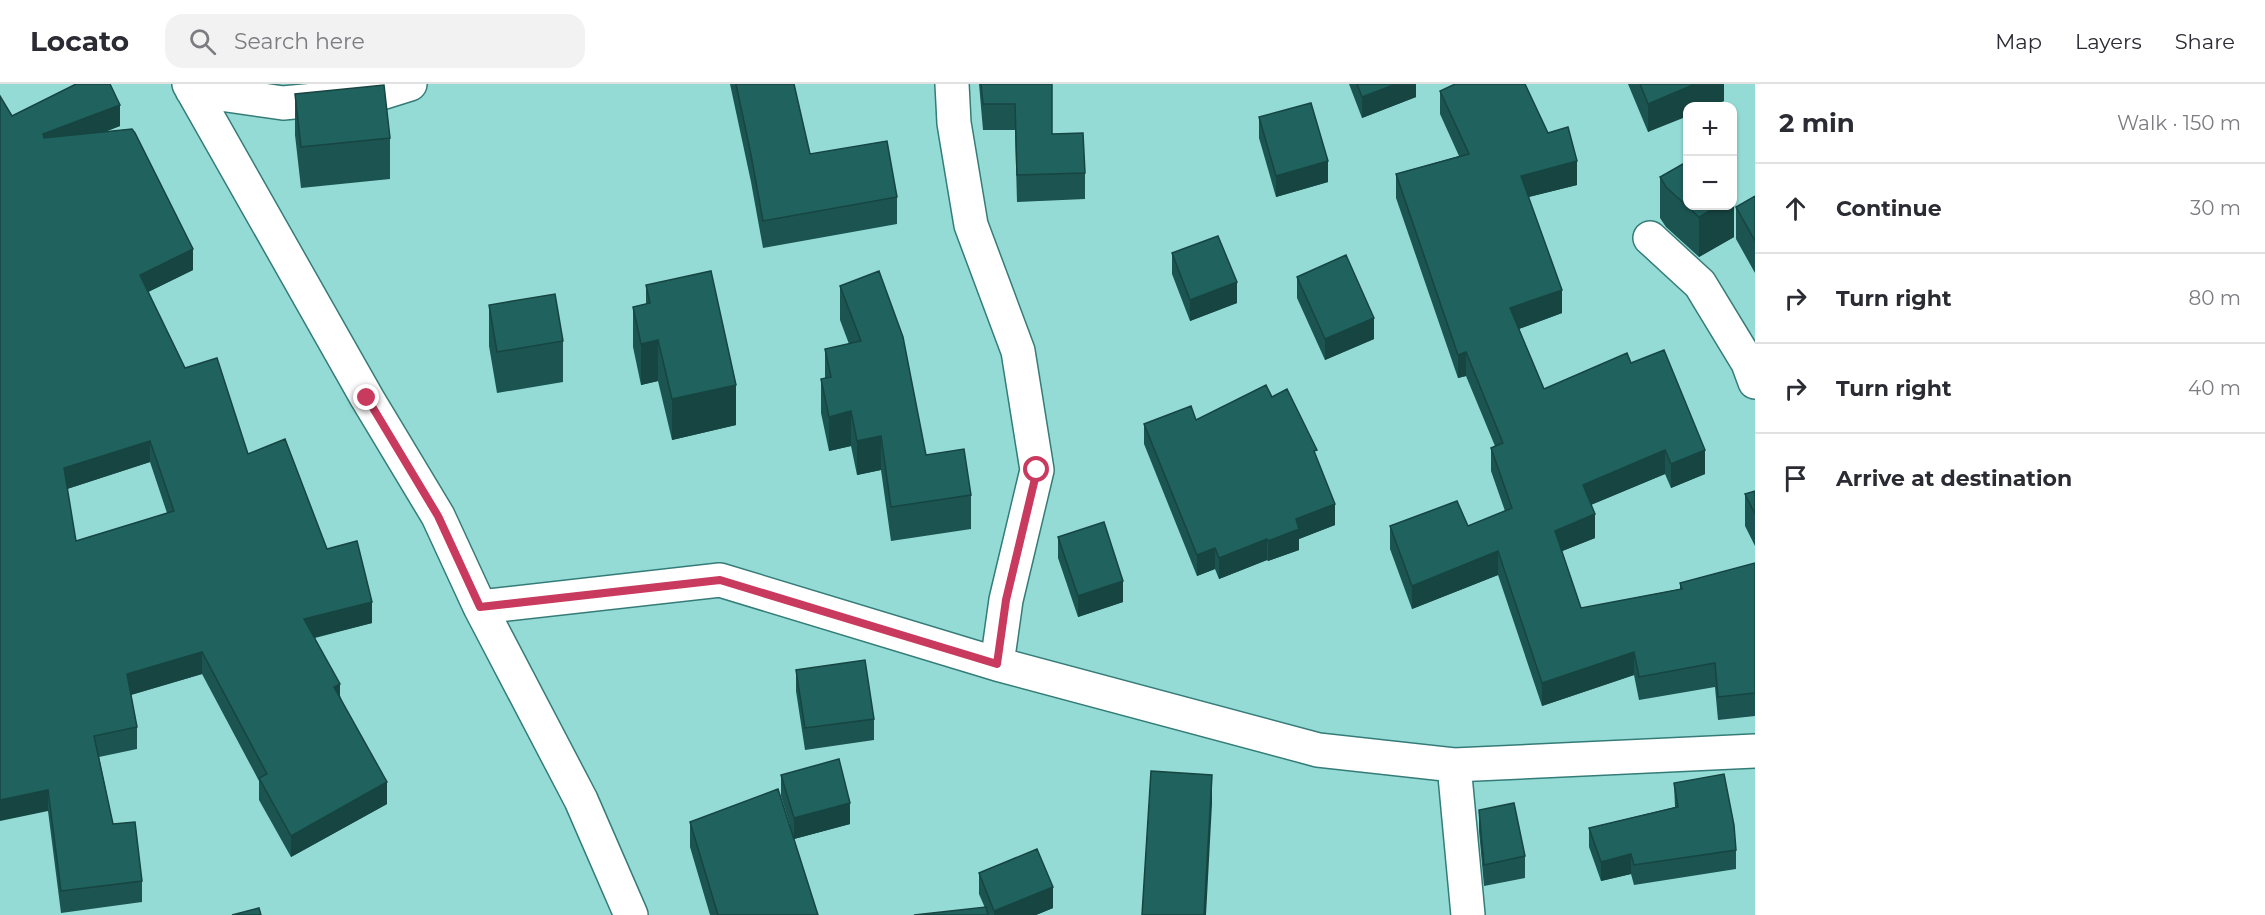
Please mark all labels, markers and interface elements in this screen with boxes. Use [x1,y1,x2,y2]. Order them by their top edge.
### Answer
search box [165,14,585,68]
text: Locato [30,24,129,58]
icon: search [186,25,219,58]
text: Search here [234,28,365,55]
text: Map [1995,29,2042,54]
text: Layers [2075,29,2142,54]
text: Share [2175,29,2235,54]
map controls [1683,102,1737,210]
button: + [1683,102,1737,156]
text: 2 min [1779,107,1855,139]
text: Walk · 150 m [2117,111,2241,135]
button: − [1683,156,1737,210]
icon: ahead [1779,192,1812,225]
text: Continue [1836,195,1942,222]
text: 30 m [2190,196,2241,220]
icon: right [1779,282,1812,315]
text: Turn right [1836,285,1951,312]
text: 80 m [2189,286,2241,310]
icon: right [1779,372,1812,405]
text: Turn right [1836,375,1951,402]
text: 40 m [2188,376,2241,400]
route end [353,384,379,410]
route start [1023,456,1049,482]
icon: arrive [1779,462,1812,495]
text: Arrive at destination [1836,465,2072,492]

